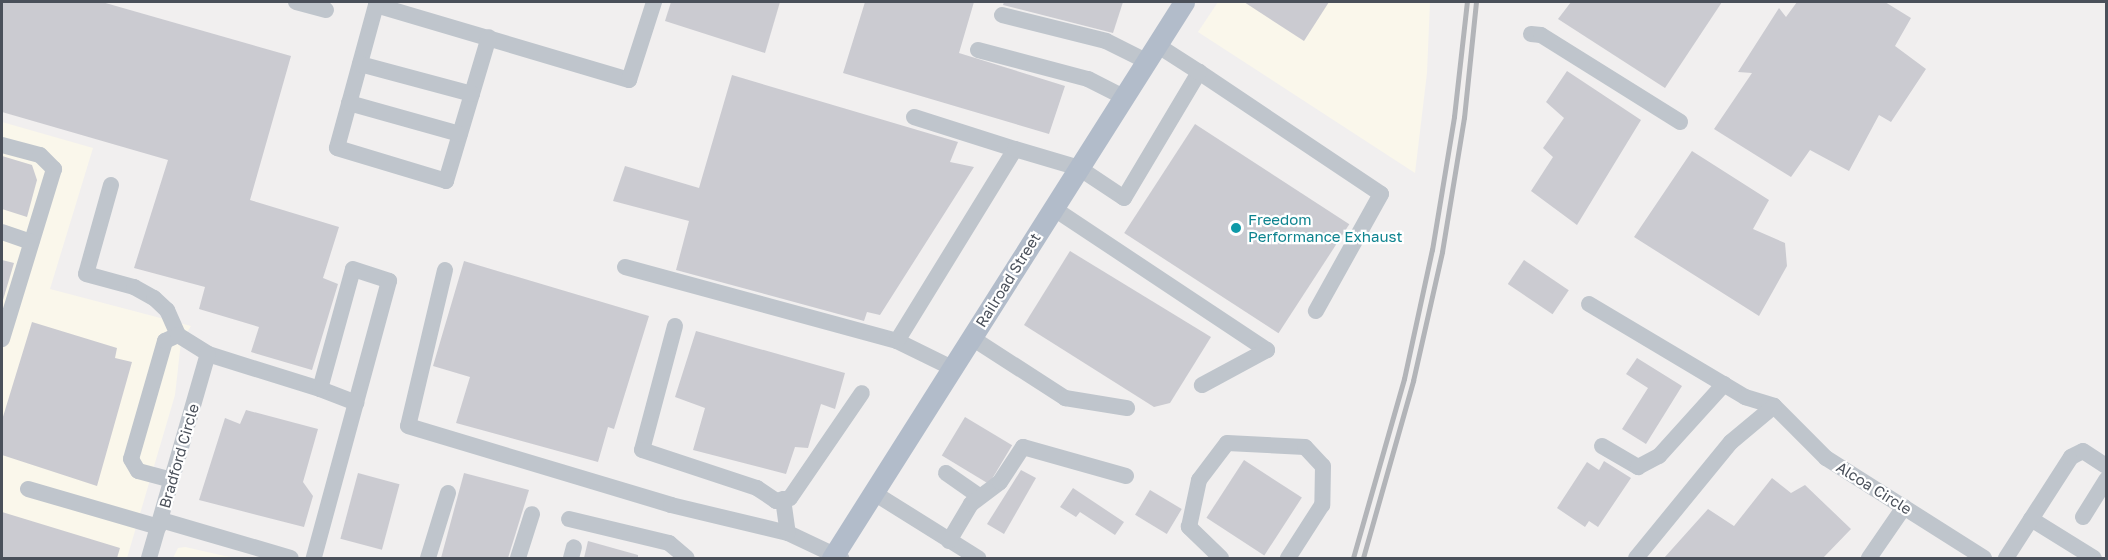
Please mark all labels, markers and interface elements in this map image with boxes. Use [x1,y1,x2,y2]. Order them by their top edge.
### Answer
place label: Freedom Performance Exhaust [1248,210,1402,245]
marker: Freedom Performance Exhaust [1229,221,1243,235]
street label: Railroad Street [972,229,1044,331]
street label: Bradford Circle [155,402,203,510]
street label: Alcoa Circle [1833,458,1915,518]

